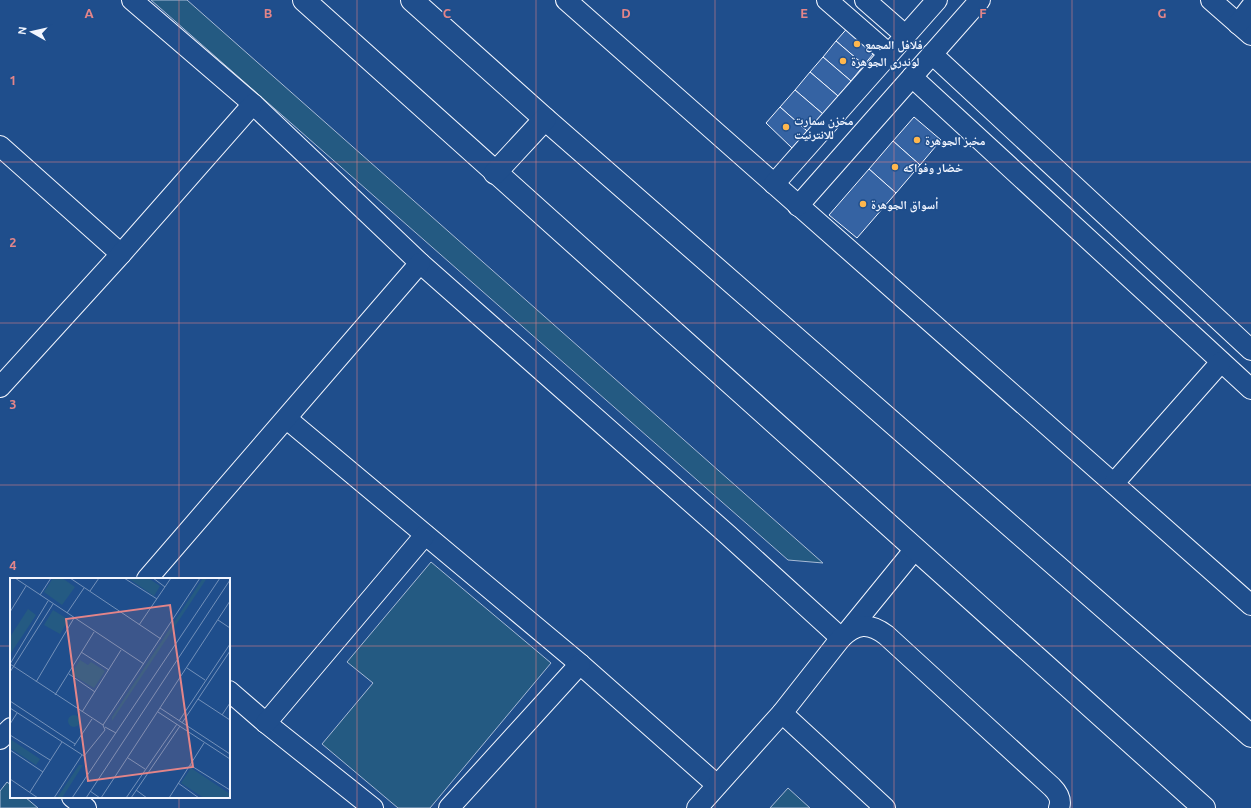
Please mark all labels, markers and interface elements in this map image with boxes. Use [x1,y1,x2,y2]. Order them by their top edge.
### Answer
text: A [84,6,94,20]
text: B [264,6,273,20]
text: C [443,6,452,20]
text: D [621,6,631,20]
text: E [800,6,808,20]
text: F [979,6,987,20]
text: G [1158,6,1167,20]
north arrow [12,12,52,52]
text: N [16,26,29,36]
place label: فلافل المجمع [865,38,923,53]
marker: فلافل المجمع [852,39,862,49]
place label: لوندري الجوهرة [851,55,919,71]
marker: لوندري الجوهرة [838,56,848,66]
text: 1 [9,73,17,87]
place label: مخزن سمارت للانترنيت [794,114,854,142]
marker: مخزن سمارت للانترنيت [781,122,791,132]
place label: مخبز الجوهرة [925,134,986,148]
marker: مخبز الجوهرة [912,135,922,145]
place label: خضار وفواكه [903,161,963,175]
marker: خضار وفواكه [890,162,900,172]
place label: أسواق الجوهرة [871,197,939,213]
marker: أسواق الجوهرة [858,199,868,209]
text: 2 [9,235,17,249]
text: 3 [9,397,17,411]
text: 4 [9,558,17,572]
inset map [10,578,230,798]

